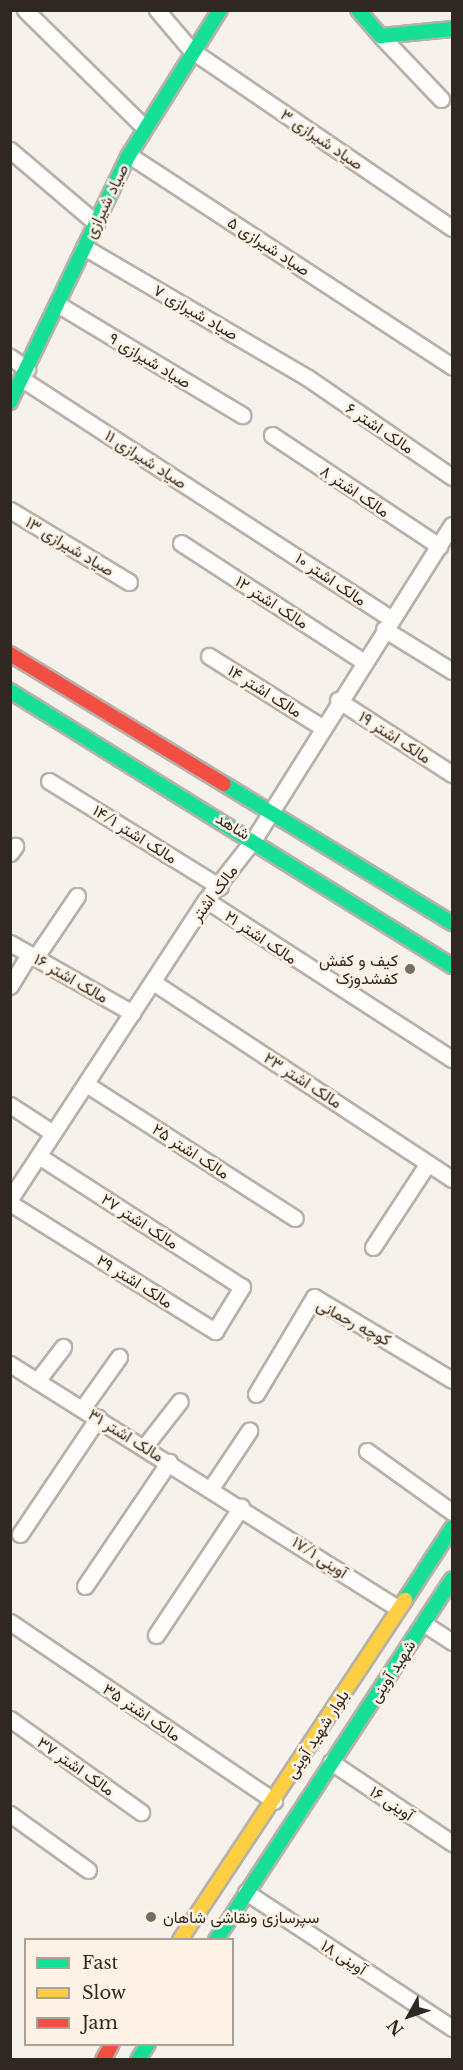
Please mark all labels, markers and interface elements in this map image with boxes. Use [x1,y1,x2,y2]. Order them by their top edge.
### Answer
street label: صیاد شیرازی ۳ [277,104,367,174]
street label: صیاد شیرازی [80,161,132,241]
street label: صیاد شیرازی ۵ [224,212,314,280]
street label: صیاد شیرازی ۷ [150,280,242,344]
street label: صیاد شیرازی ۹ [105,328,195,392]
street label: مالک اشتر ۶ [342,398,418,458]
street label: صیاد شیرازی ۱۱ [101,425,191,493]
street label: مالک اشتر ۸ [317,461,393,521]
street label: صیاد شیرازی ۱۳ [22,512,118,580]
street label: مالک اشتر ۱۰ [292,548,370,610]
street label: مالک اشتر ۱۲ [232,571,312,633]
street label: مالک اشتر ۱۴ [224,661,306,721]
street label: مالک اشتر ۱۹ [355,707,435,767]
street label: مالک اشتر ۱۴/۱ [89,801,181,867]
street label: شاهد [212,808,254,844]
street label: مالک اشتر [187,861,241,925]
street label: مالک اشتر ۲۱ [221,906,301,968]
street label: مالک اشتر ۱۶ [31,949,111,1007]
place label: کیف و کفش کفشدوزک [319,950,398,988]
marker: کیف و کفش کفشدوزک [403,962,417,976]
street label: مالک اشتر ۲۳ [261,1048,345,1112]
street label: مالک اشتر ۲۵ [149,1119,233,1183]
street label: مالک اشتر ۲۷ [98,1189,182,1253]
street label: مالک اشتر ۲۹ [93,1250,177,1312]
street label: کوچه رحمانی [314,1294,394,1350]
street label: مالک اشتر ۳۱ [85,1404,167,1466]
street label: آوینی ۱۷/۱ [289,1532,351,1582]
street label: شهید آوینی [365,1636,419,1706]
street label: مالک اشتر ۳۵ [99,1679,185,1745]
street label: بلوار شهید آوینی [281,1686,353,1782]
street label: مالک اشتر ۳۷ [34,1732,118,1800]
street label: ۱۶ آوینی [366,1781,418,1825]
place label: سپرسازی و‌نقاشی شاهان [163,1907,319,1927]
marker: سپرسازی و‌نقاشی شاهان [144,1910,158,1924]
street label: ۱۸ آوینی [318,1935,370,1979]
legend [24,1938,234,2046]
text: Fast [82,1952,118,1974]
text: Slow [82,1982,126,2004]
north arrow [379,1986,439,2046]
text: Jam [82,2012,118,2034]
text: N [383,2015,408,2040]

